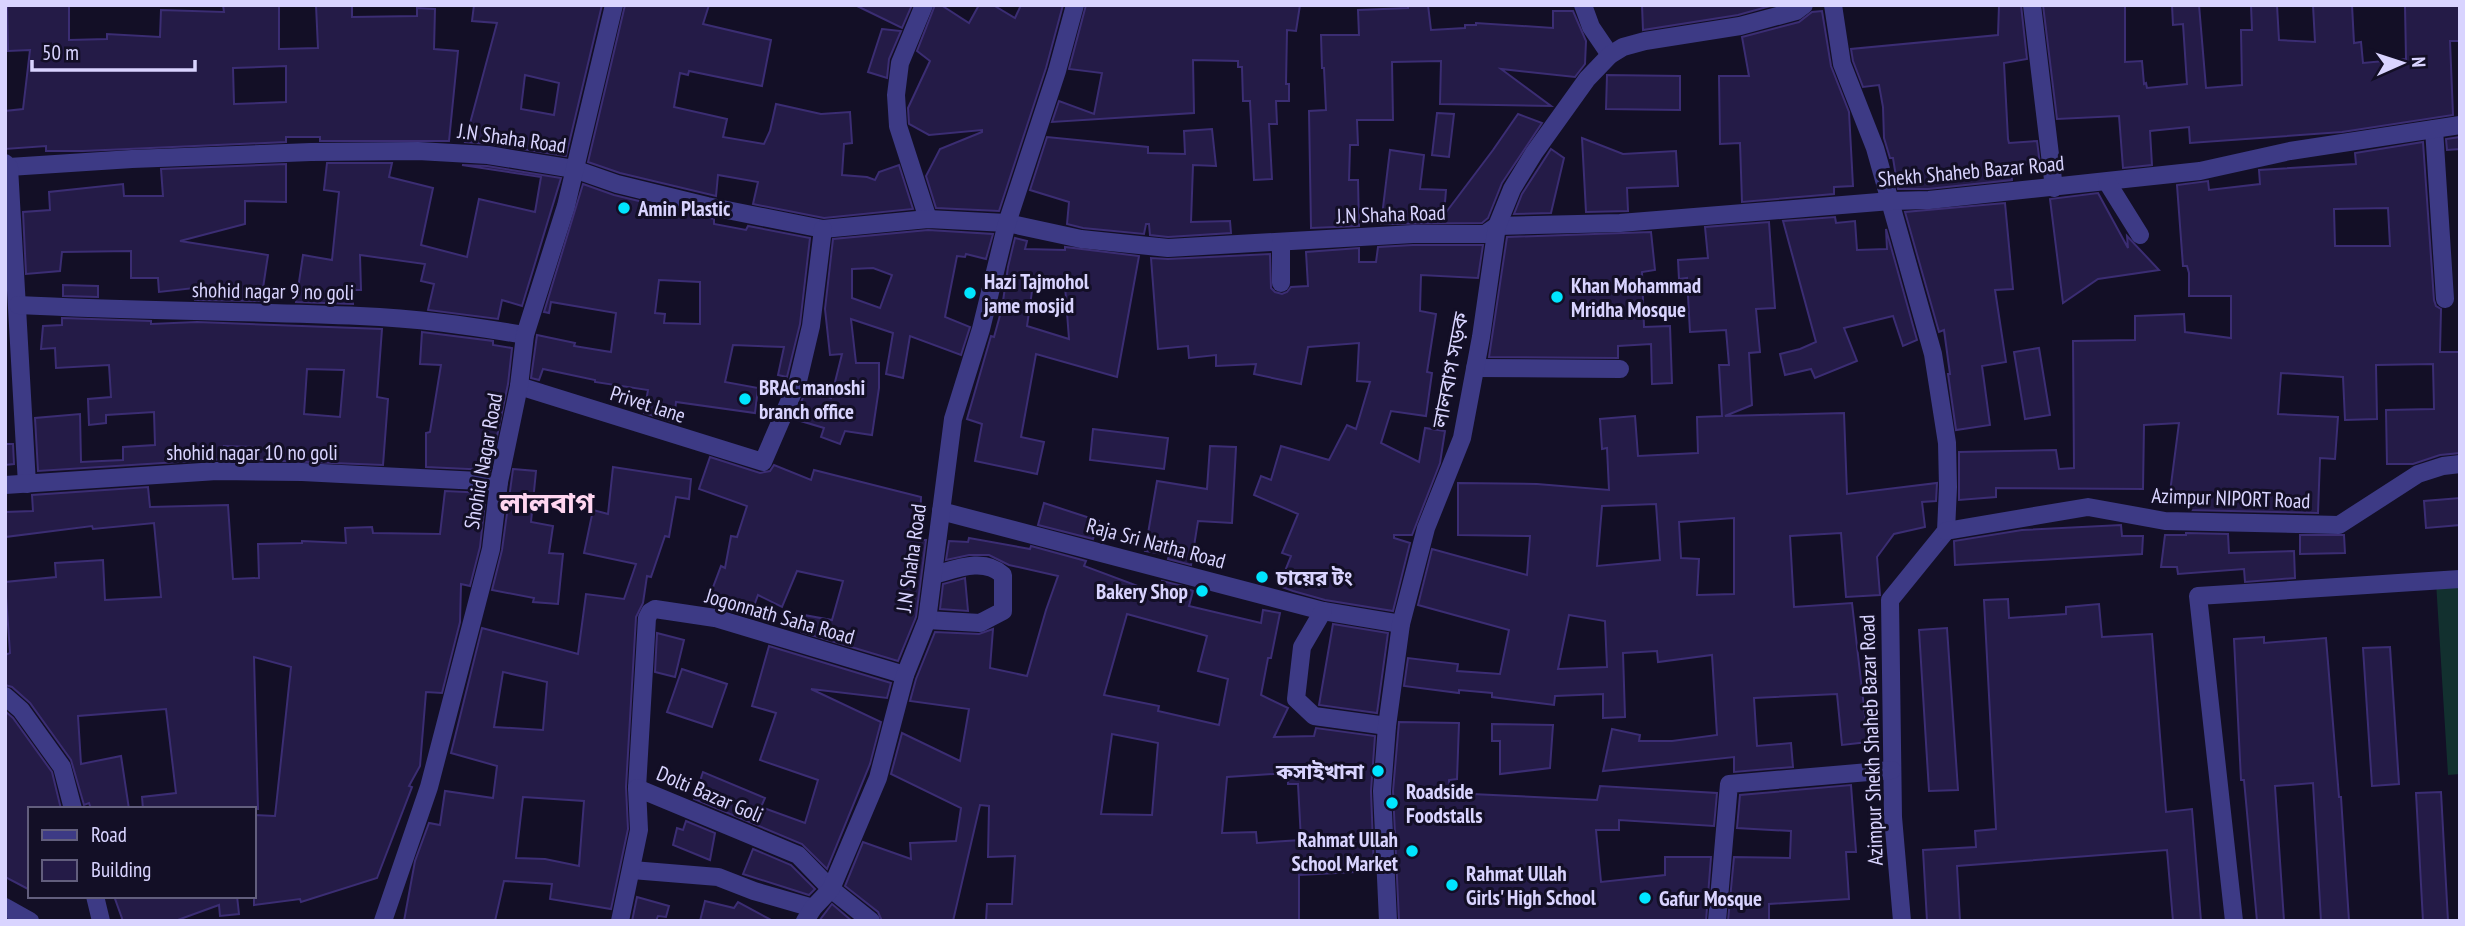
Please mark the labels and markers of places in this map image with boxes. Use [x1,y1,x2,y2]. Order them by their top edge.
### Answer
place label: Amin Plastic [637,195,731,222]
marker: Amin Plastic [616,200,632,216]
place label: Hazi Tajmohol jame mosjid [983,268,1090,319]
place label: Khan Mohammad Mridha Mosque [1571,272,1701,323]
marker: Hazi Tajmohol jame mosjid [962,285,978,301]
marker: Khan Mohammad Mridha Mosque [1549,289,1565,305]
place label: BRAC manoshi branch office [759,374,865,425]
marker: BRAC manoshi branch office [737,391,753,407]
place label: চায়ের টং [1275,564,1354,591]
marker: চায়ের টং [1254,569,1270,585]
place label: Bakery Shop [1096,578,1188,605]
marker: Bakery Shop [1194,583,1210,599]
place label: কসাইখানা [1275,758,1365,785]
marker: কসাইখানা [1370,763,1386,779]
place label: Roadside Foodstalls [1406,778,1483,829]
marker: Roadside Foodstalls [1384,795,1400,811]
place label: Rahmat Ullah School Market [1292,826,1398,877]
marker: Rahmat Ullah School Market [1404,843,1420,859]
place label: Rahmat Ullah Girls' High School [1466,860,1597,911]
marker: Rahmat Ullah Girls' High School [1444,877,1460,893]
place label: Gafur Mosque [1659,885,1762,912]
marker: Gafur Mosque [1637,890,1653,906]

